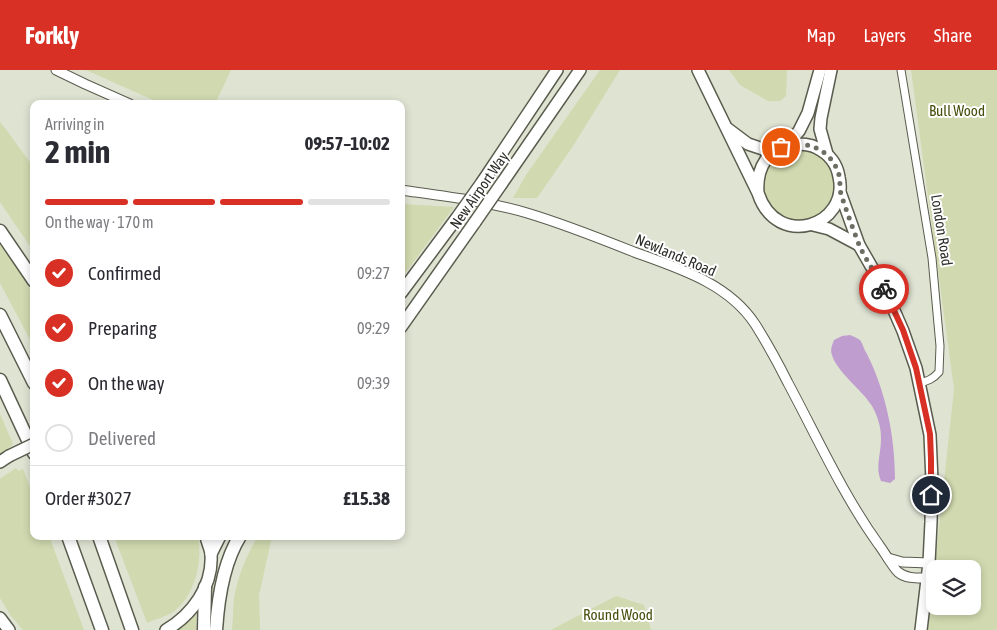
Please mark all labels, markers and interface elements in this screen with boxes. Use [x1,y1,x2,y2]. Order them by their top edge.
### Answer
text: Forkly [25,22,79,49]
text: Map [806,25,835,46]
text: Layers [863,25,906,46]
text: Share [934,25,972,46]
park label: Bull Wood [929,102,985,119]
text: Arriving in [45,115,105,133]
pin [760,126,802,168]
text: 09:57–10:02 [304,132,390,154]
text: 2 min [45,133,110,170]
icon: bag [767,133,795,161]
street label: New Airport Way [446,148,512,232]
street label: London Road [928,193,956,267]
text: On the way · 170 m [45,213,154,231]
street label: Newlands Road [633,230,719,280]
icon: check [45,259,73,287]
text: Confirmed [88,262,161,284]
text: 09:27 [357,264,390,282]
courier [859,264,909,314]
icon: bike [870,275,898,303]
icon: check [45,314,73,342]
text: Preparing [88,317,157,339]
text: 09:29 [357,319,390,337]
icon: check [45,369,73,397]
text: On the way [88,372,165,394]
text: 09:39 [357,374,390,392]
text: Delivered [88,427,156,449]
pin [910,474,952,516]
icon: home [917,481,945,509]
text: Order #3027 [45,487,132,509]
text: £15.38 [343,487,390,509]
map controls [926,560,981,615]
button: layers [926,560,981,615]
park label: Round Wood [583,606,653,623]

